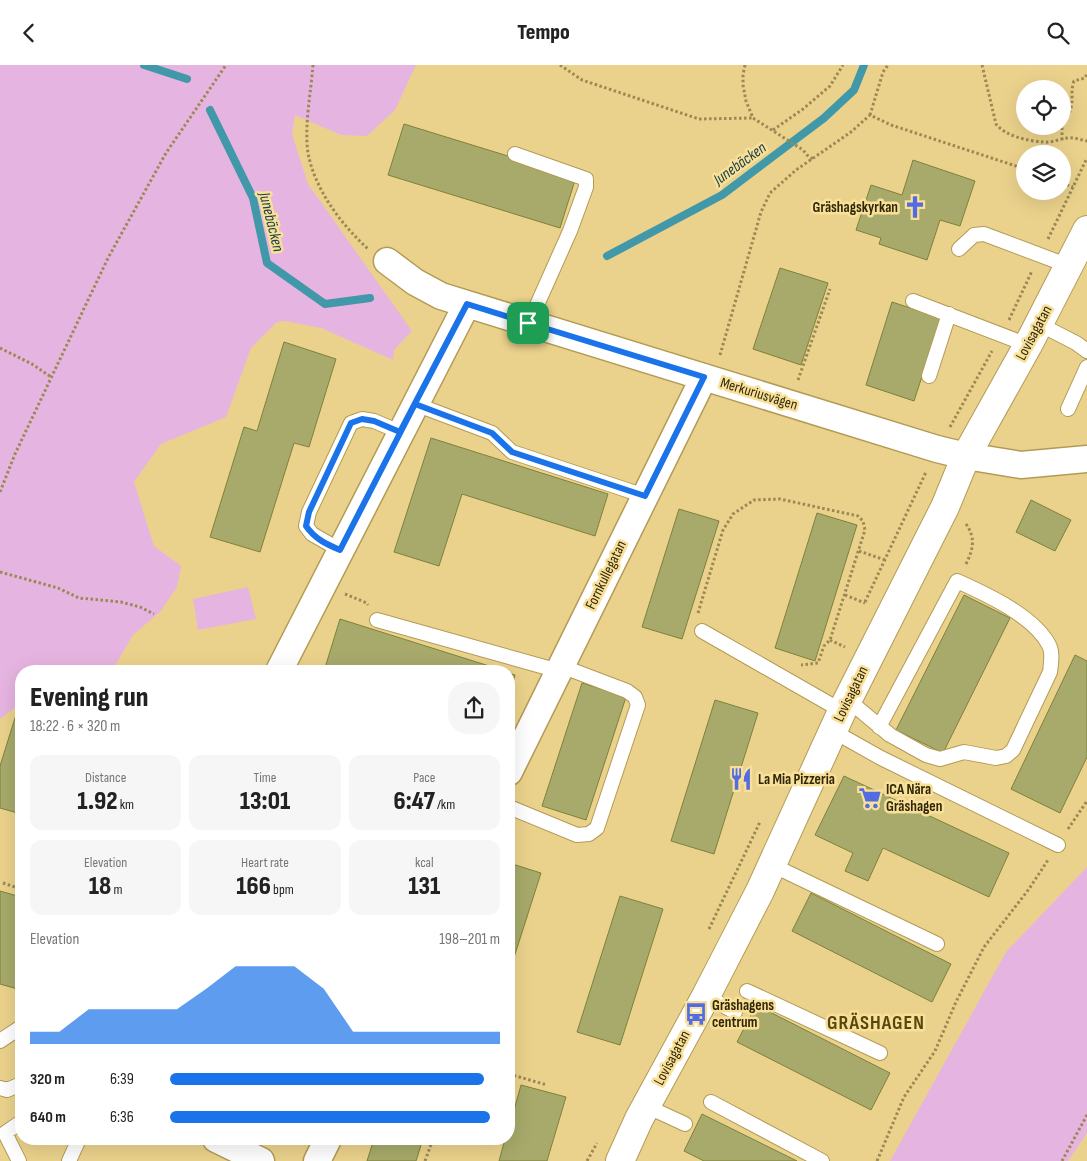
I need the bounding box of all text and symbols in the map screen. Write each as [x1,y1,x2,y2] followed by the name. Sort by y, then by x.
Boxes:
[15,19,43,47] icon: back
[517,19,570,46] text: Tempo
[1044,19,1072,47] icon: search
[1016,80,1071,200] map controls
[1016,80,1071,135] button: locate
[709,138,770,190] water label: Junebäcken
[1016,145,1071,200] button: layers
[254,189,288,254] water label: Junebäcken
[902,194,928,220] church icon: Gräshagskyrkan
[813,198,898,217] place label: Gräshagskyrkan
[507,302,549,344] pin
[1012,302,1056,364] street label: Lovisagatan
[514,309,542,337] icon: arrive
[718,373,800,415] street label: Merkuriusvägen
[581,537,631,613] street label: Fornkullegatan
[829,663,873,725] street label: Lovisagatan
[30,681,148,714] text: Evening run
[448,682,500,734] button: share
[30,717,120,736] text: 18:22 · 6 × 320 m
[728,766,754,792] restaurant icon: La Mia Pizzeria
[85,769,126,786] text: Distance
[254,769,276,786] text: Time
[413,769,435,786] text: Pace
[758,770,835,789] place label: La Mia Pizzeria
[886,780,942,816] place label: ICA Nära Gräshagen
[857,785,883,811] supermarket icon: ICA Nära Gräshagen
[77,786,117,817] text: 1.92
[240,786,290,817] text: 13:01
[393,786,435,817] text: 6:47
[117,796,134,813] text: km
[435,796,455,813] text: /km
[84,854,127,871] text: Elevation
[241,854,289,871] text: Heart rate
[415,854,434,871] text: kcal
[89,871,111,902] text: 18
[236,871,271,902] text: 166
[408,871,440,902] text: 131
[111,881,123,898] text: m
[271,881,294,898] text: bpm
[30,930,79,949] text: Elevation
[439,930,500,949] text: 198–201 m
[712,996,774,1032] place label: Gräshagens centrum
[683,1001,709,1027] bus stop icon: Gräshagens centrum
[827,1011,925,1035] district label: GRÄSHAGEN
[650,1027,694,1089] street label: Lovisagatan
[30,1070,65,1089] text: 320 m
[110,1070,134,1089] text: 6:39
[30,1108,66,1127] text: 640 m
[110,1108,134,1127] text: 6:36

